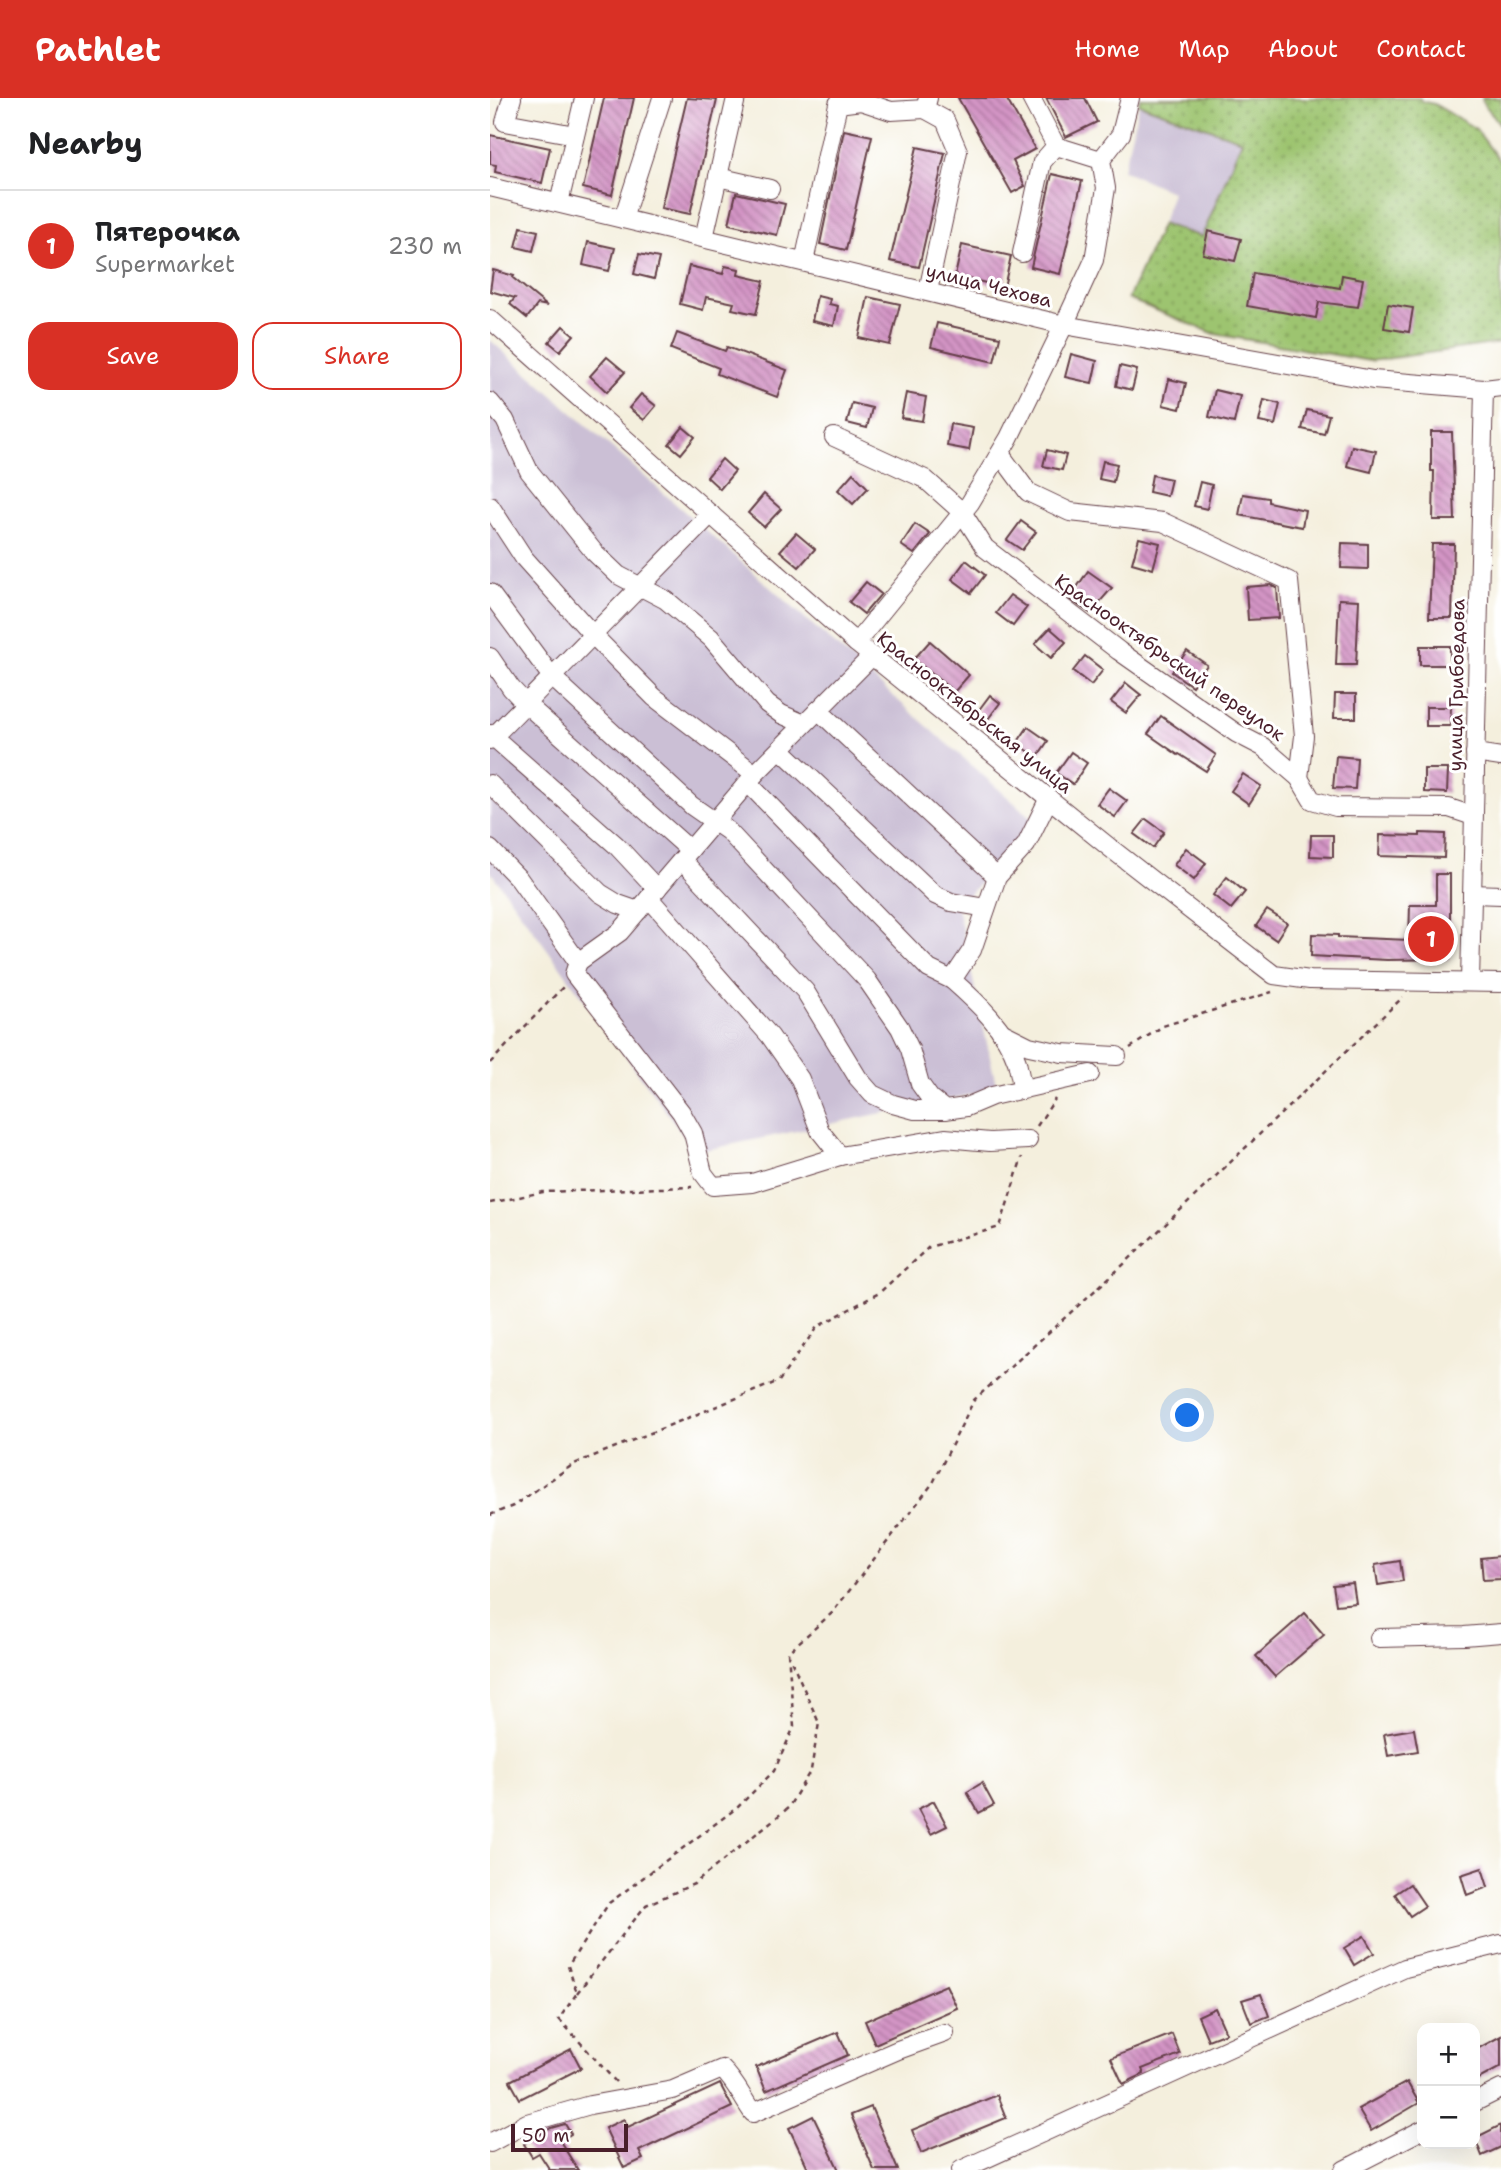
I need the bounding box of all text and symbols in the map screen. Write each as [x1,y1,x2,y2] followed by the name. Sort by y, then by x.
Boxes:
[35,27,161,72] text: Pathlet
[1074,33,1140,65] text: Home
[1178,33,1230,65] text: Map
[1268,33,1338,65] text: About
[1376,33,1466,65] text: Contact
[28,123,143,164] text: Nearby
[95,214,240,249] text: Пятерочка
[46,231,56,261] text: 1
[388,231,462,261] text: 230 m
[95,249,235,279] text: Supermarket
[923,258,1055,313] street label: улица Чехова
[28,322,238,390] button: Save
[252,322,462,390] button: Share
[1050,568,1290,747] street label: Краснооктябрьский переулок
[1442,598,1471,772] street label: улица Грибоедова
[872,626,1078,799] street label: Краснооктябрьская улица
[1408,913,1454,965] pin: 1
[1170,1398,1204,1432] your location
[1417,2023,1480,2149] map controls
[1417,2023,1480,2086] button: +
[1417,2086,1480,2149] button: −
[511,2121,628,2153] scale bar
[522,2123,570,2148] text: 50 m

